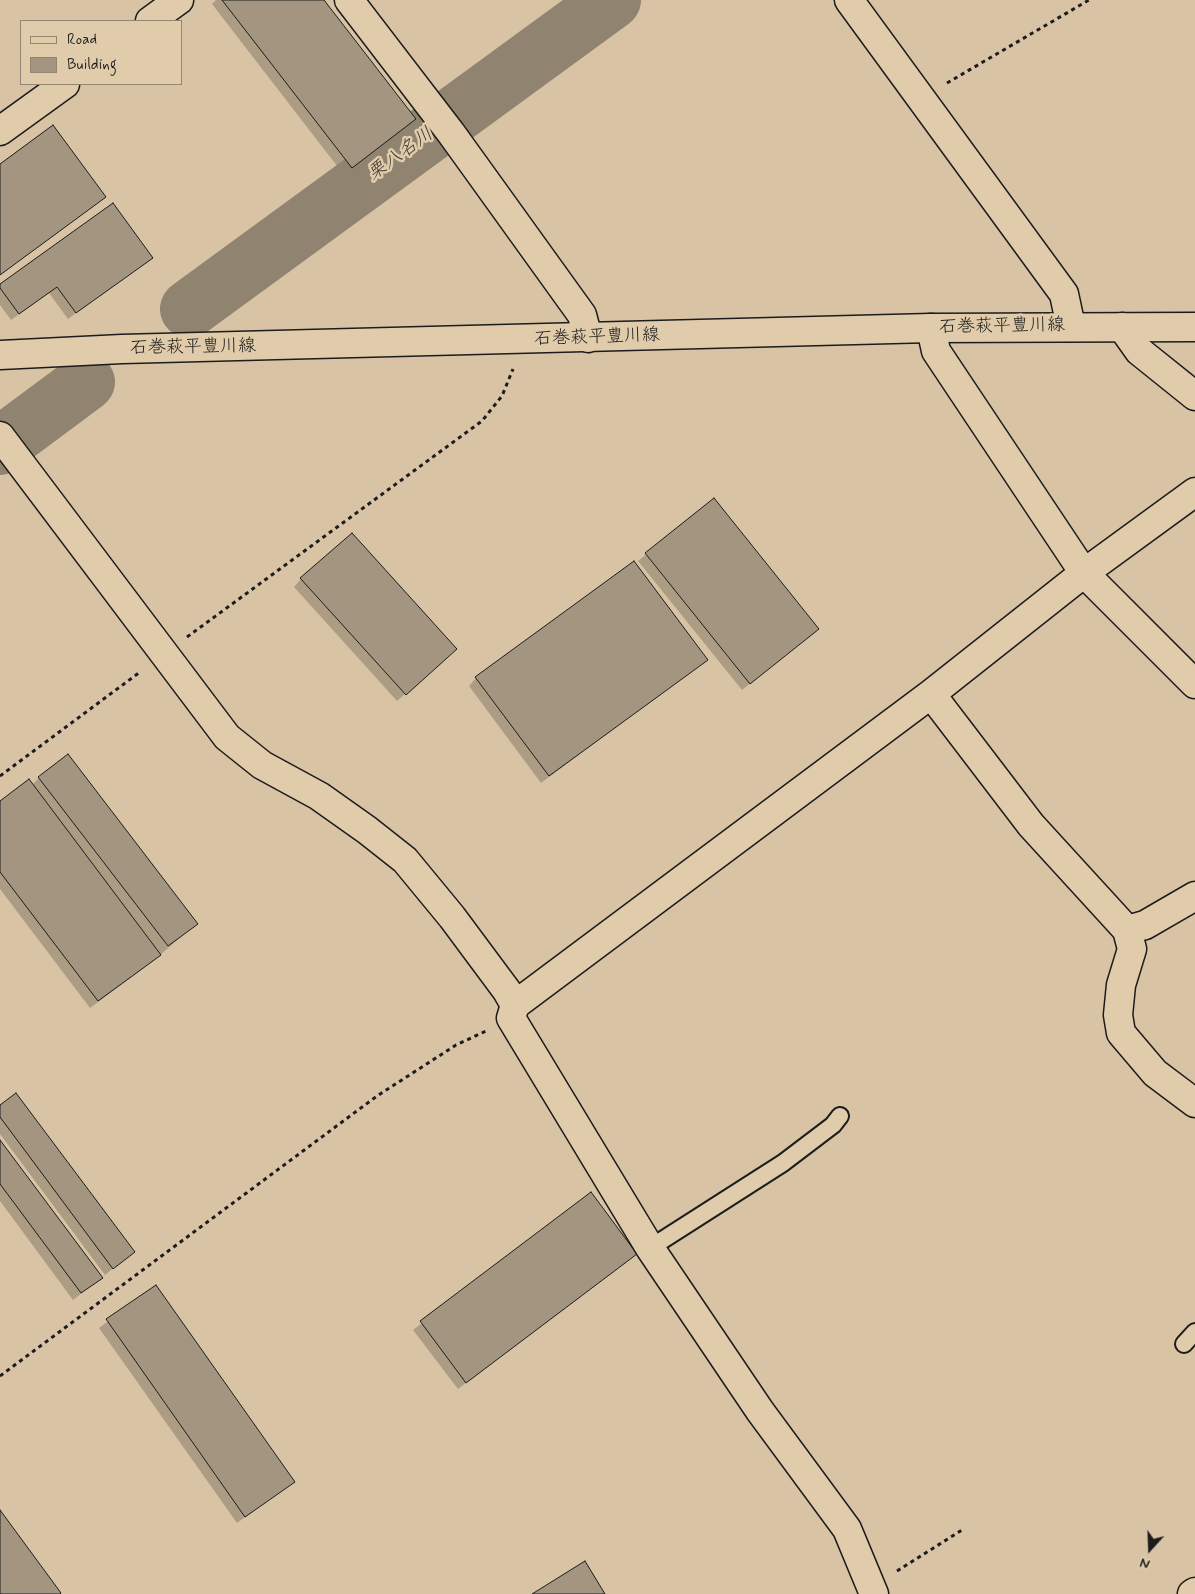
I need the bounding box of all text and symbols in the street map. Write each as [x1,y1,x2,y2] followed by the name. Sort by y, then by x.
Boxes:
[20,20,182,85] legend
[67,30,97,50] text: Road
[67,55,117,75] text: Building
[364,123,438,187] water label: 栗八名川
[939,315,1065,339] street label: 石巻萩平豊川線
[534,325,660,351] street label: 石巻萩平豊川線
[130,336,256,360] street label: 石巻萩平豊川線
[1125,1524,1175,1574] north arrow
[1137,1553,1152,1573] text: N

